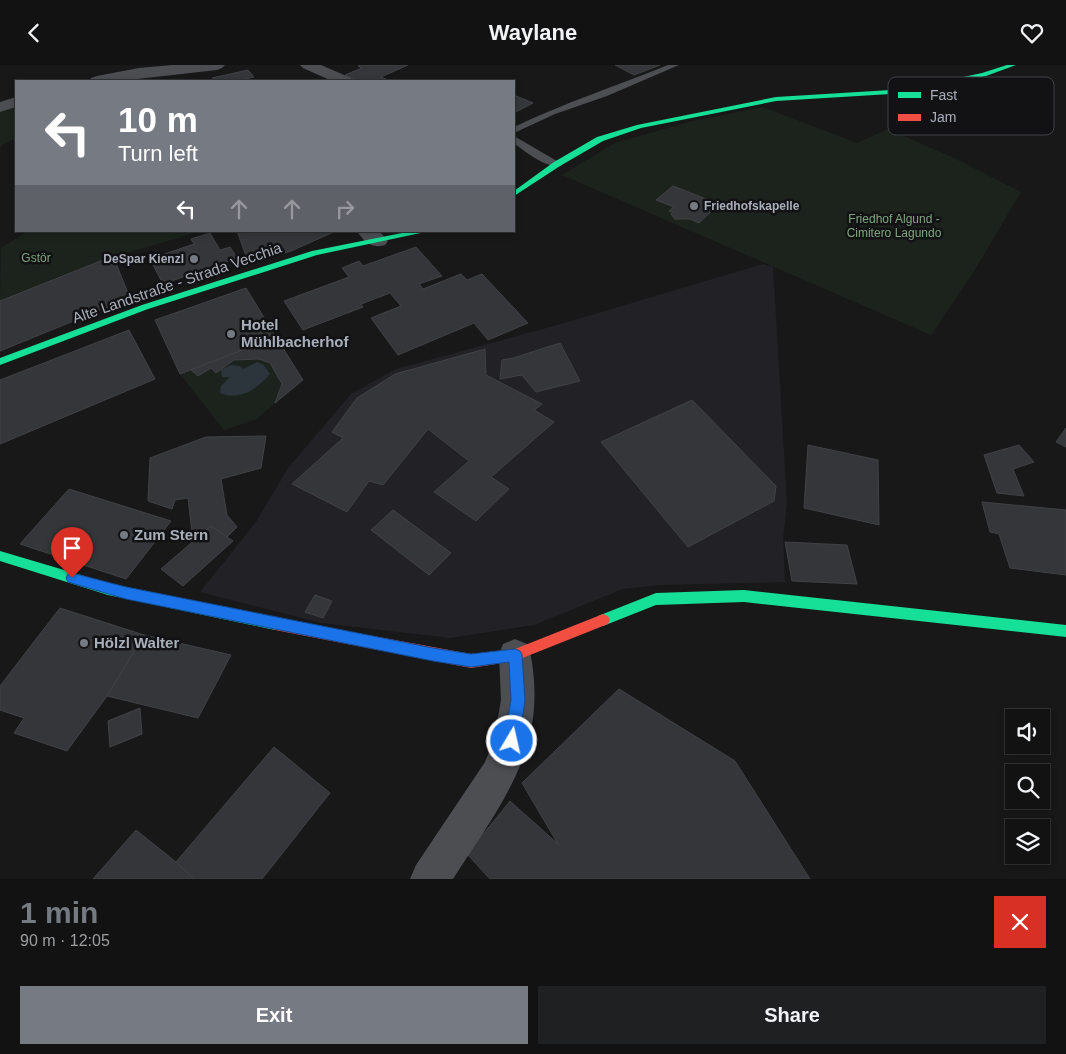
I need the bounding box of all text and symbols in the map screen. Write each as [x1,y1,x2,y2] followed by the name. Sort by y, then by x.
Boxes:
[20,19,48,47] icon: back
[1018,19,1046,47] icon: heart
[489,20,577,45] text: Waylane
[888,77,1054,135] legend
[930,87,957,103] text: Fast
[35,100,100,165] icon: left
[118,100,198,139] text: 10 m
[930,109,956,125] text: Jam
[118,141,198,166] text: Turn left
[172,195,200,223] icon: left
[225,195,253,223] icon: ahead
[278,195,306,223] icon: ahead
[331,195,359,223] icon: right
[704,199,800,213] place label: Friedhofskapelle
[688,200,700,212] marker: Friedhofskapelle
[847,212,942,240] park label: Friedhof Algund - Cimitero Lagundo
[70,238,284,326] street label: Alte Landstraße - Strada Vecchia
[21,251,51,265] park label: Gstör
[103,252,184,266] place label: DeSpar Kienzl
[188,253,200,265] marker: DeSpar Kienzl
[241,316,350,350] place label: Hotel Mühlbacherhof
[225,328,237,340] marker: Hotel Mühlbacherhof
[134,526,208,543] place label: Zum Stern
[51,527,93,578] pin
[118,529,130,541] marker: Zum Stern
[58,534,86,562] icon: arrive
[94,634,179,651] place label: Hölzl Walter
[78,637,90,649] marker: Hölzl Walter
[1005,709,1050,864] map controls
[1005,709,1050,754] button: sound
[485,714,537,766] position arrow
[1005,764,1050,809] button: search
[1005,819,1050,864] button: layers
[20,896,98,929] text: 1 min
[994,896,1046,948] button: close
[20,932,110,949] text: 90 m · 12:05
[20,986,528,1044] button: Exit
[538,986,1046,1044] button: Share

